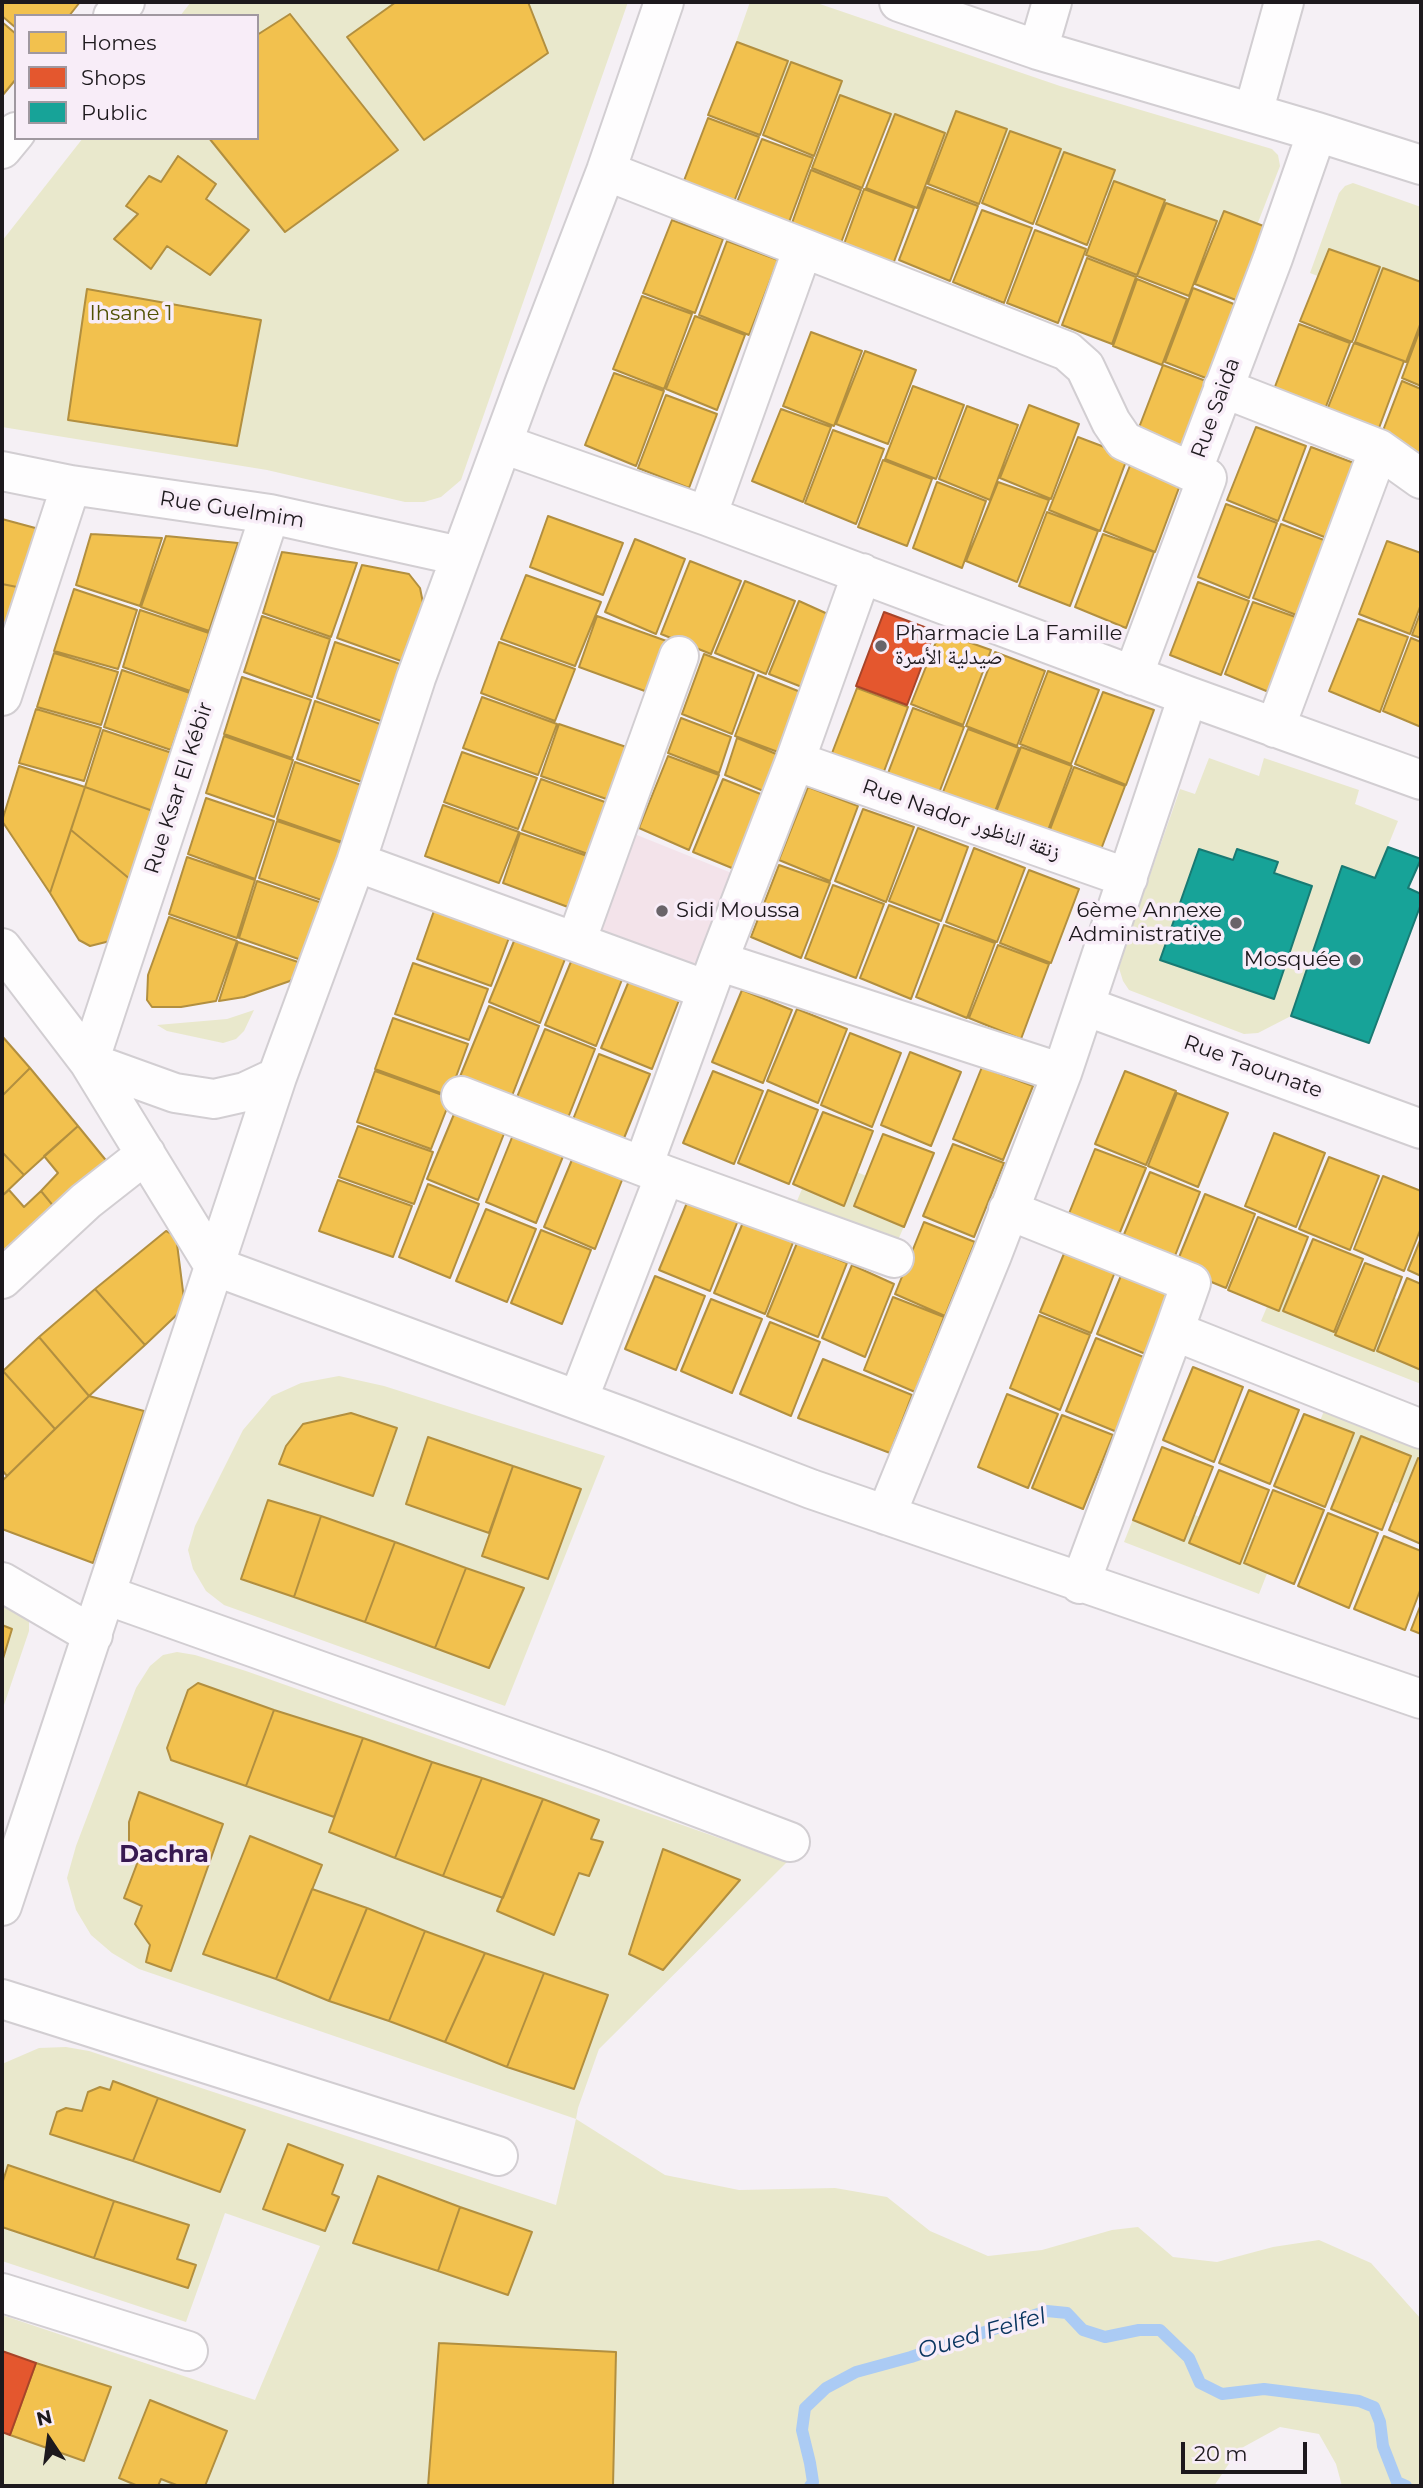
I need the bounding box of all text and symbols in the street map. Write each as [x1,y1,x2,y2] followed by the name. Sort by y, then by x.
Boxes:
[14,14,259,140] legend
[81,30,156,55] text: Homes
[81,65,146,90] text: Shops
[81,100,148,125] text: Public
[89,301,173,327] park label: Ihsane 1
[1186,354,1246,462] street label: Rue Saida
[158,486,306,534] street label: Rue Guelmim
[895,621,1123,671] place label: Pharmacie La Famille صيدلية الأسرة
[873,638,889,654] marker: Pharmacie La Famille صيدلية الأسرة
[139,699,219,877] street label: Rue Ksar El Kébir
[859,774,1063,866] street label: Rue Nador زنقة الناظور
[676,898,800,924] place label: Sidi Moussa
[1068,898,1222,948] place label: 6ème Annexe Administrative
[654,903,670,919] marker: Sidi Moussa
[1228,915,1244,931] marker: 6ème Annexe Administrative
[1244,947,1341,973] place label: Mosquée
[1347,952,1363,968] marker: Mosquée
[1180,1030,1326,1104] street label: Rue Taounate
[119,1841,209,1869] district label: Dachra
[915,2303,1049,2365] water label: Oued Felfel
[14,2404,84,2474] north arrow
[34,2405,54,2431] text: N
[1185,2428,1311,2472] scale bar
[1194,2441,1248,2466] text: 20 m

